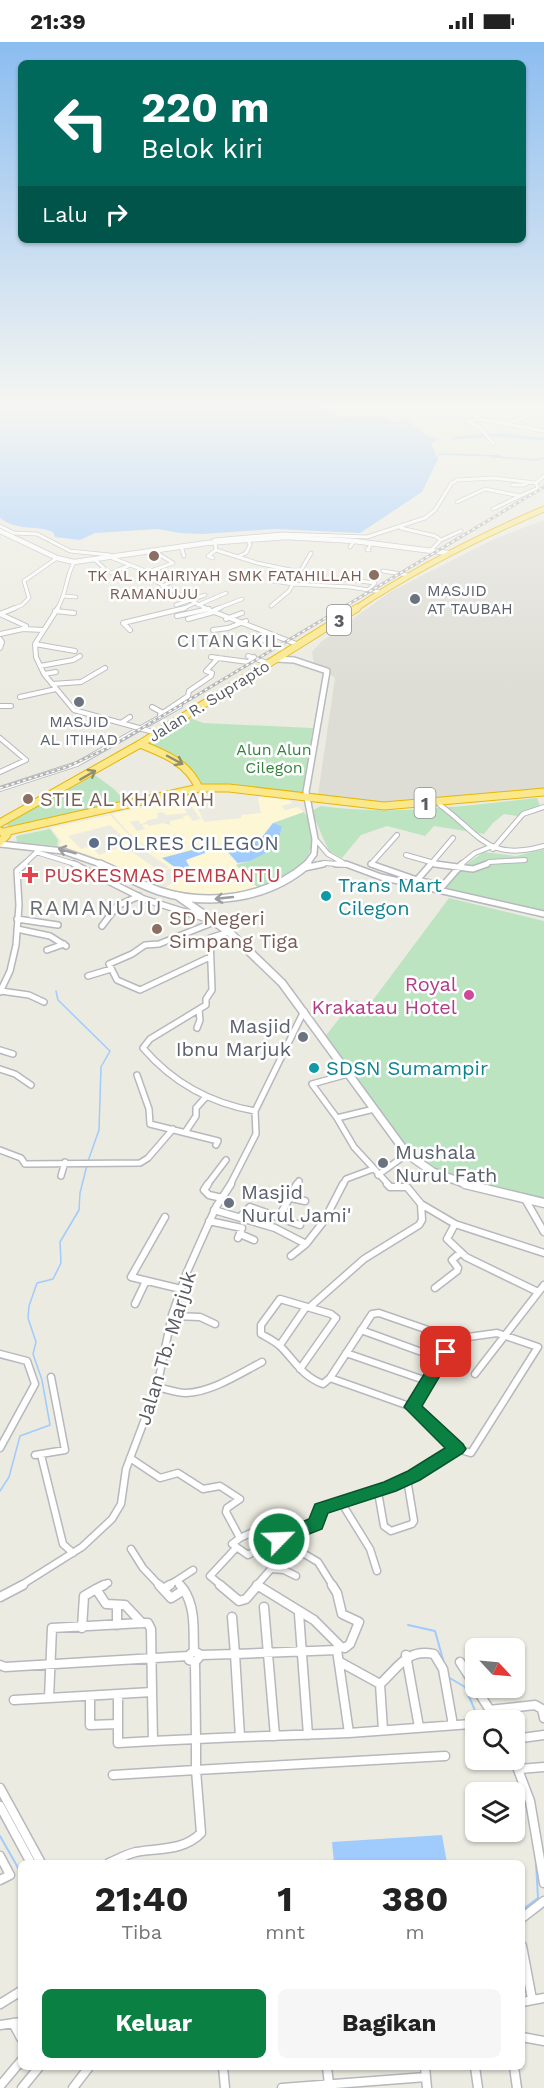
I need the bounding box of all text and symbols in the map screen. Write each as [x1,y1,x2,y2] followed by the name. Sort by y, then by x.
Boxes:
[30,9,86,34] text: 21:39
[141,83,270,132] text: 220 m
[42,84,120,162] icon: left
[141,133,263,165] text: Belok kiri
[100,198,133,231] icon: right
[42,202,88,227] text: Lalu
[147,549,161,563] marker: TK AL KHAIRIYAH RAMANUJU
[87,566,221,603] place label: TK AL KHAIRIYAH RAMANUJU
[228,566,362,585] place label: SMK FATAHILLAH
[367,568,381,582] marker: SMK FATAHILLAH
[427,581,513,618] place label: MASJID AT TAUBAH
[408,592,422,606] marker: MASJID AT TAUBAH
[327,605,351,635] road number: 3
[177,630,283,651] district label: CITANGKIL
[145,656,273,746] street label: Jalan R. Suprapto
[72,695,86,709] marker: MASJID AL ITIHAD
[40,712,118,749] place label: MASJID AL ITIHAD
[236,740,312,777] park label: Alun Alun Cilegon
[166,754,183,766] one-way arrow
[79,768,96,780] one-way arrow
[40,787,214,811] place label: STIE AL KHAIRIAH
[414,788,436,818] road number: 1
[21,792,35,806] marker: STIE AL KHAIRIAH
[106,831,279,855] place label: POLRES CILEGON
[87,836,101,850] marker: POLRES CILEGON
[58,845,77,857] one-way arrow
[44,863,281,887] place label: PUSKESMAS PEMBANTU
[21,866,39,884] marker: PUSKESMAS PEMBANTU
[338,873,442,920] place label: Trans Mart Cilegon
[319,889,333,903] marker: Trans Mart Cilegon
[215,892,235,903] one-way arrow
[29,895,163,920] district label: RAMANUJU
[169,906,298,953] place label: SD Negeri Simpang Tiga
[150,922,164,936] marker: SD Negeri Simpang Tiga
[311,972,457,1019] place label: Royal Krakatau Hotel
[462,988,476,1002] marker: Royal Krakatau Hotel
[176,1014,291,1061] place label: Masjid Ibnu Marjuk
[296,1030,310,1044] marker: Masjid Ibnu Marjuk
[326,1056,488,1080] place label: SDSN Sumampir
[307,1061,321,1075] marker: SDSN Sumampir
[395,1140,497,1187] place label: Mushala Nurul Fath
[376,1156,390,1170] marker: Mushala Nurul Fath
[241,1180,351,1227] place label: Masjid Nurul Jami'
[222,1196,236,1210] marker: Masjid Nurul Jami'
[131,1268,201,1428] street label: Jalan Tb. Marjuk
[420,1326,471,1377] pin
[429,1335,462,1368] icon: arrive
[247,1507,311,1571] position arrow
[465,1638,525,1698] north arrow
[465,1638,525,1842] map controls
[465,1710,525,1770] button: search
[465,1782,525,1842] button: layers
[94,1878,189,1920] text: 21:40
[277,1878,293,1920] text: 1
[381,1878,449,1920] text: 380
[121,1920,162,1944] text: Tiba
[265,1920,305,1944] text: mnt
[405,1920,424,1944] text: m
[42,1989,266,2058] button: Keluar
[278,1989,501,2058] button: Bagikan

